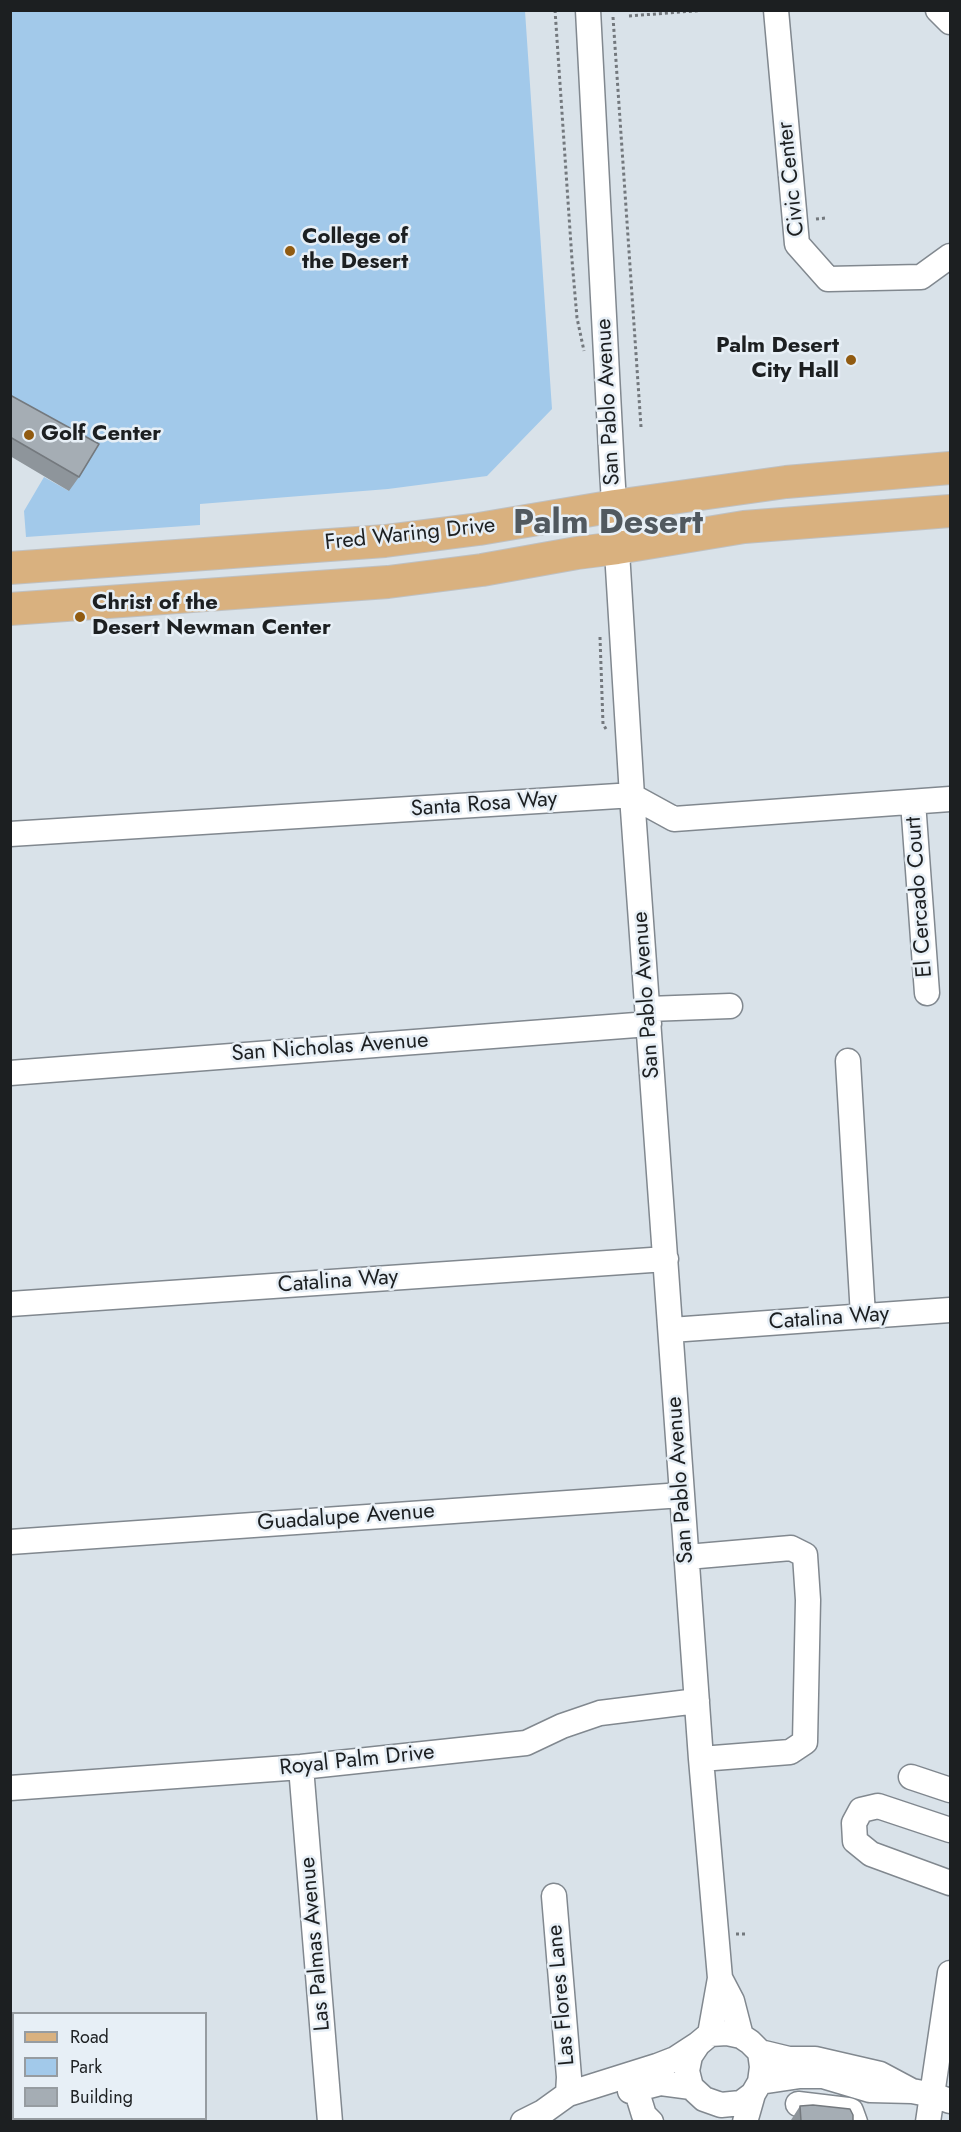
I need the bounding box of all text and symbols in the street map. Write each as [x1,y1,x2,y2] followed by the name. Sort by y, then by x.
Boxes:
[773,120,811,238] street label: Civic Center
[302,225,408,276] place label: College of the Desert
[283,244,297,258] marker: College of the Desert
[591,318,627,486] street label: San Pablo Avenue
[716,334,839,386] place label: Palm Desert City Hall
[844,353,858,367] marker: Palm Desert City Hall
[41,422,161,448] place label: Golf Center
[22,428,36,442] marker: Golf Center
[513,505,703,545] district label: Palm Desert
[323,513,497,557] street label: Fred Waring Drive
[92,591,331,642] place label: Christ of the Desert Newman Center
[73,610,87,624] marker: Christ of the Desert Newman Center
[410,787,558,823] street label: Santa Rosa Way
[901,816,939,978] street label: El Cercado Court
[628,911,666,1079] street label: San Pablo Avenue
[231,1028,429,1068] street label: San Nicholas Avenue
[277,1265,399,1299] street label: Catalina Way
[768,1302,890,1336] street label: Catalina Way
[662,1396,700,1564] street label: San Pablo Avenue
[256,1499,436,1537] street label: Guadalupe Avenue
[278,1740,436,1782] street label: Royal Palm Drive
[295,1856,337,2032] street label: Las Palmas Avenue
[543,1923,581,2067] street label: Las Flores Lane
[12,2012,207,2120] legend
[70,2024,109,2050] text: Road
[70,2054,102,2080] text: Park
[70,2084,133,2110] text: Building

